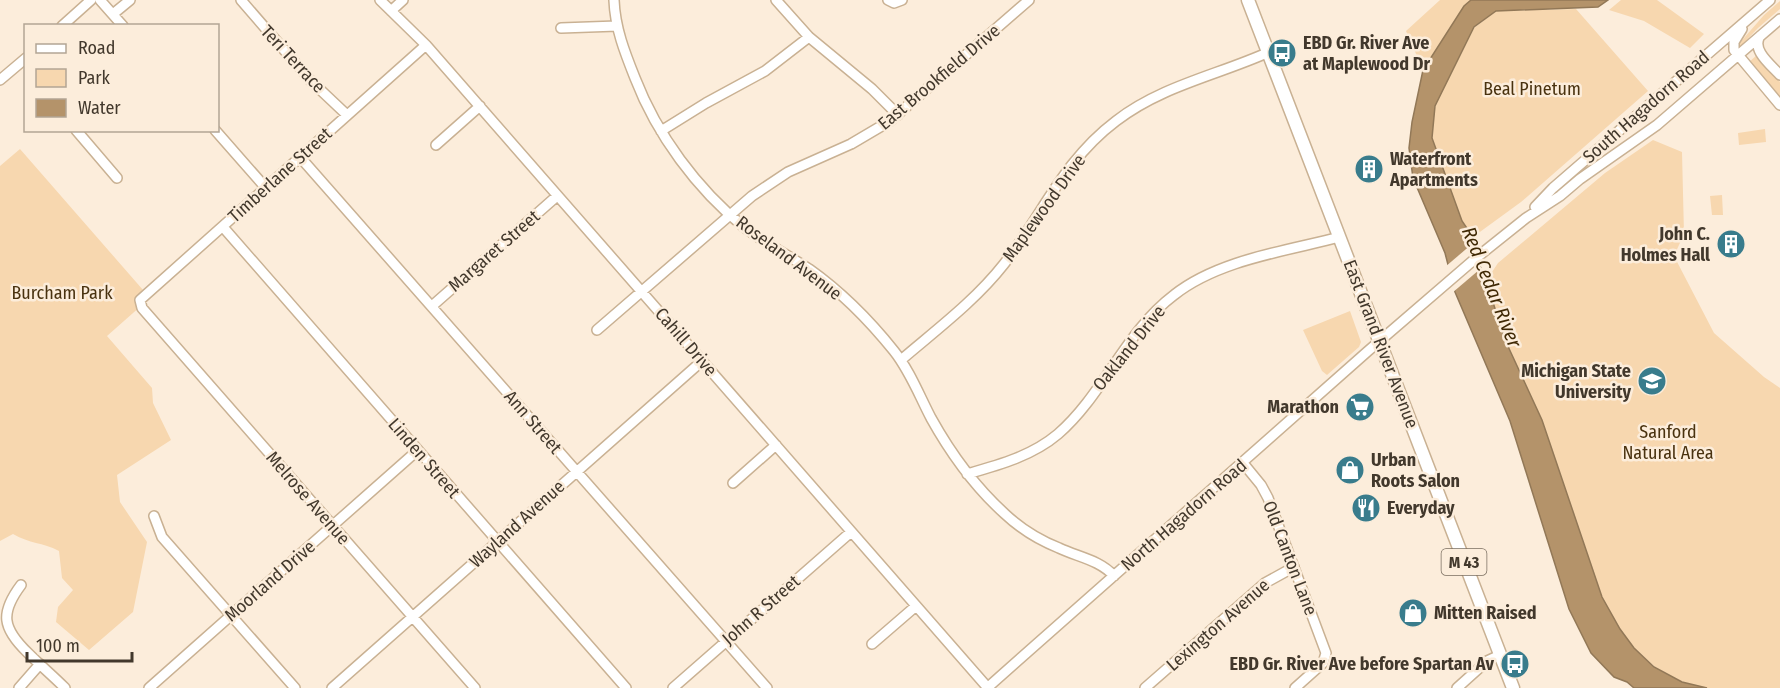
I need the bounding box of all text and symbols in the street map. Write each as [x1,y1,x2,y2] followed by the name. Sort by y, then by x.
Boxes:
[873,19,1005,134] street label: East Brookfield Drive
[256,21,330,98] street label: Teri Terrace
[24,24,219,132] legend
[1303,32,1431,75] place label: EBD Gr. River Ave at Maplewood Dr
[78,37,115,59] text: Road
[1266,37,1298,69] bus stop icon: EBD Gr. River Ave at Maplewood Dr
[1578,46,1714,168] street label: South Hagadorn Road
[78,67,111,89] text: Park
[1483,78,1581,100] park label: Beal Pinetum
[78,97,121,119] text: Water
[224,123,336,227] street label: Timberlane Street
[1389,148,1478,191] place label: Waterfront Apartments
[998,150,1090,266] street label: Maplewood Drive
[1353,153,1385,185] building icon: Waterfront Apartments
[444,205,544,297] street label: Margaret Street
[732,211,846,305] street label: Roseland Avenue
[1457,223,1527,352] water label: Red Cedar River
[1621,223,1710,266] place label: John C. Holmes Hall
[1715,228,1747,260] building icon: John C. Holmes Hall
[1339,257,1423,431] street label: East Grand River Avenue
[11,282,113,304] park label: Burcham Park
[1088,301,1170,395] street label: Oakland Drive
[650,303,722,381] street label: Cahill Drive
[1521,360,1631,403] place label: Michigan State University
[1636,365,1668,397] school or university icon: Michigan State University
[499,386,567,458] street label: Ann Street
[1344,391,1376,423] supermarket icon: Marathon
[1267,396,1339,418] place label: Marathon
[383,414,465,502] street label: Linden Street
[1622,421,1714,464] park label: Sanford Natural Area
[261,447,355,549] street label: Melrose Avenue
[1371,449,1460,492] place label: Urban Roots Salon
[1117,454,1251,576] street label: North Hagadorn Road
[1334,454,1366,486] shop icon: Urban Roots Salon
[465,475,569,572] street label: Wayland Avenue
[1350,492,1382,524] restaurant icon: Everyday
[1387,497,1455,519] place label: Everyday
[1258,498,1322,619] street label: Old Canton Lane
[220,536,320,626] street label: Moorland Drive
[1442,549,1486,575] road number: M 43
[718,570,804,650] street label: John R Street
[1162,574,1274,676] street label: Lexington Avenue
[1397,597,1429,629] shop icon: Mitten Raised
[1434,602,1537,624] place label: Mitten Raised
[27,625,132,663] scale bar
[36,635,80,657] text: 100 m
[1499,648,1531,680] bus stop icon: EBD Gr. River Ave before Spartan Av
[1230,653,1495,675] place label: EBD Gr. River Ave before Spartan Av

